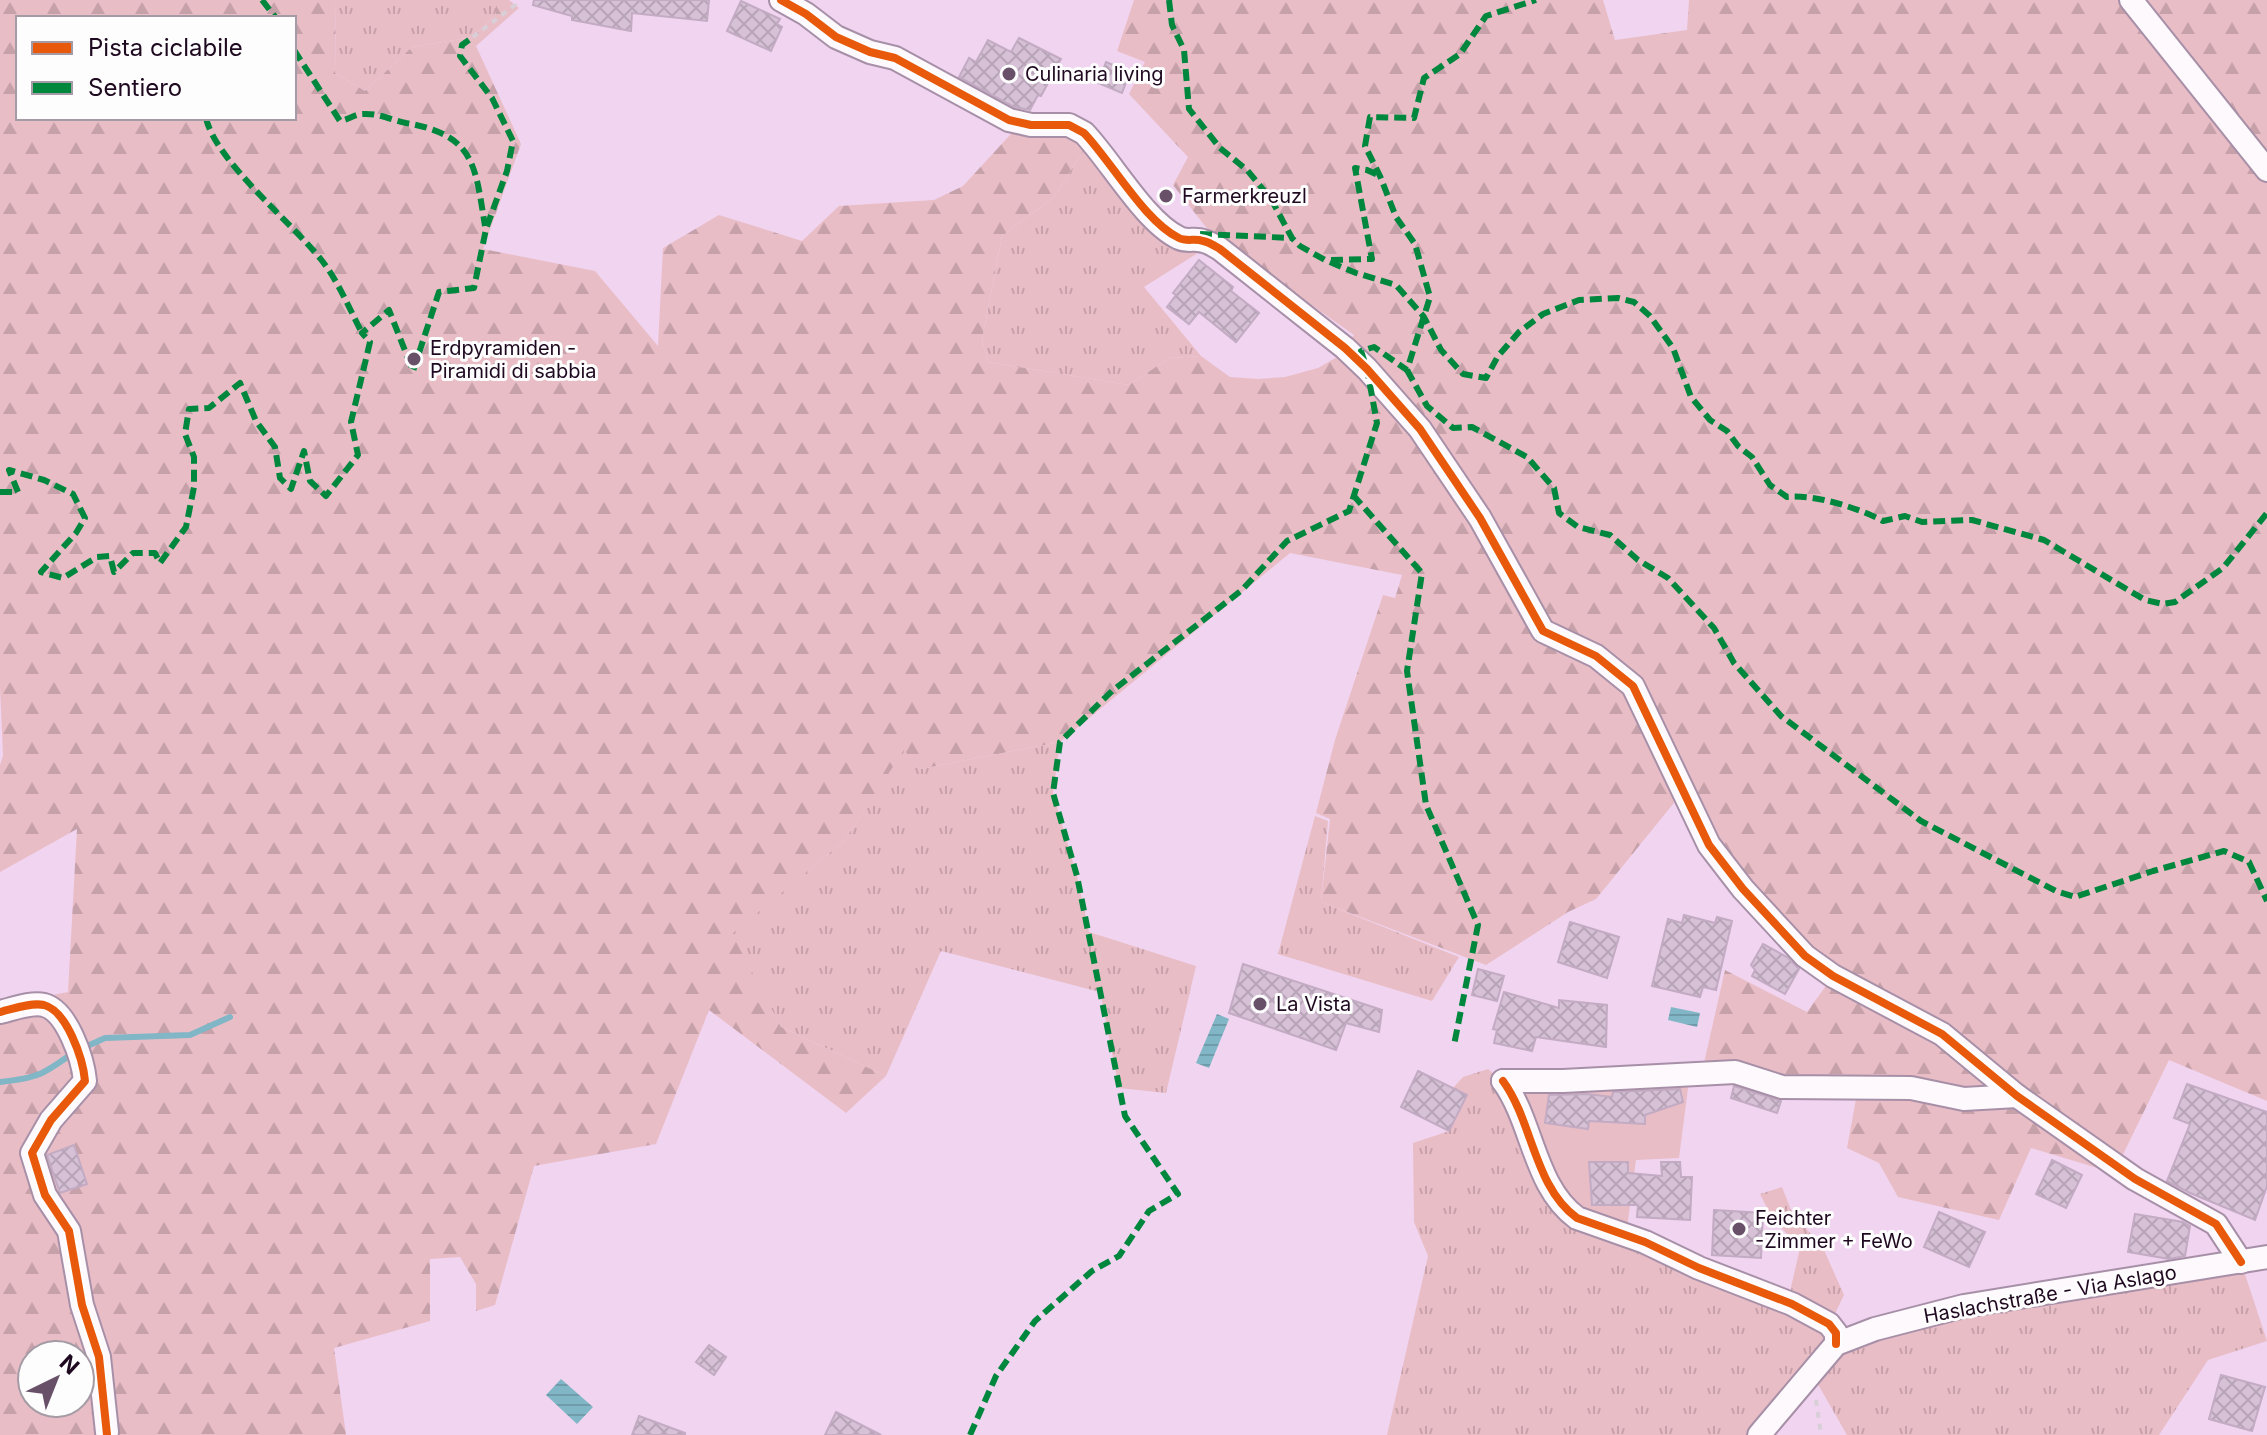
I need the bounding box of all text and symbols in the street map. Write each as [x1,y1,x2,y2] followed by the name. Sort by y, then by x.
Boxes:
[16,16,296,120] legend
[88,33,243,62] text: Pista ciclabile
[1025,62,1164,86] place label: Culinaria living
[1000,65,1018,83] marker: Culinaria living
[88,73,182,102] text: Sentiero
[1182,184,1307,208] place label: Farmerkreuzl
[1157,187,1175,205] marker: Farmerkreuzl
[430,336,597,383] place label: Erdpyramiden - Piramidi di sabbia
[405,350,423,368] marker: Erdpyramiden - Piramidi di sabbia
[1276,992,1351,1016] place label: La Vista
[1251,995,1269,1013] marker: La Vista
[1755,1206,1913,1253] place label: Feichter -Zimmer + FeWo
[1730,1220,1748,1238] marker: Feichter -Zimmer + FeWo
[1922,1260,2178,1328] street label: Haslachstraße - Via Aslago
[16,1339,96,1419] north arrow
[55,1349,85,1380] text: N

